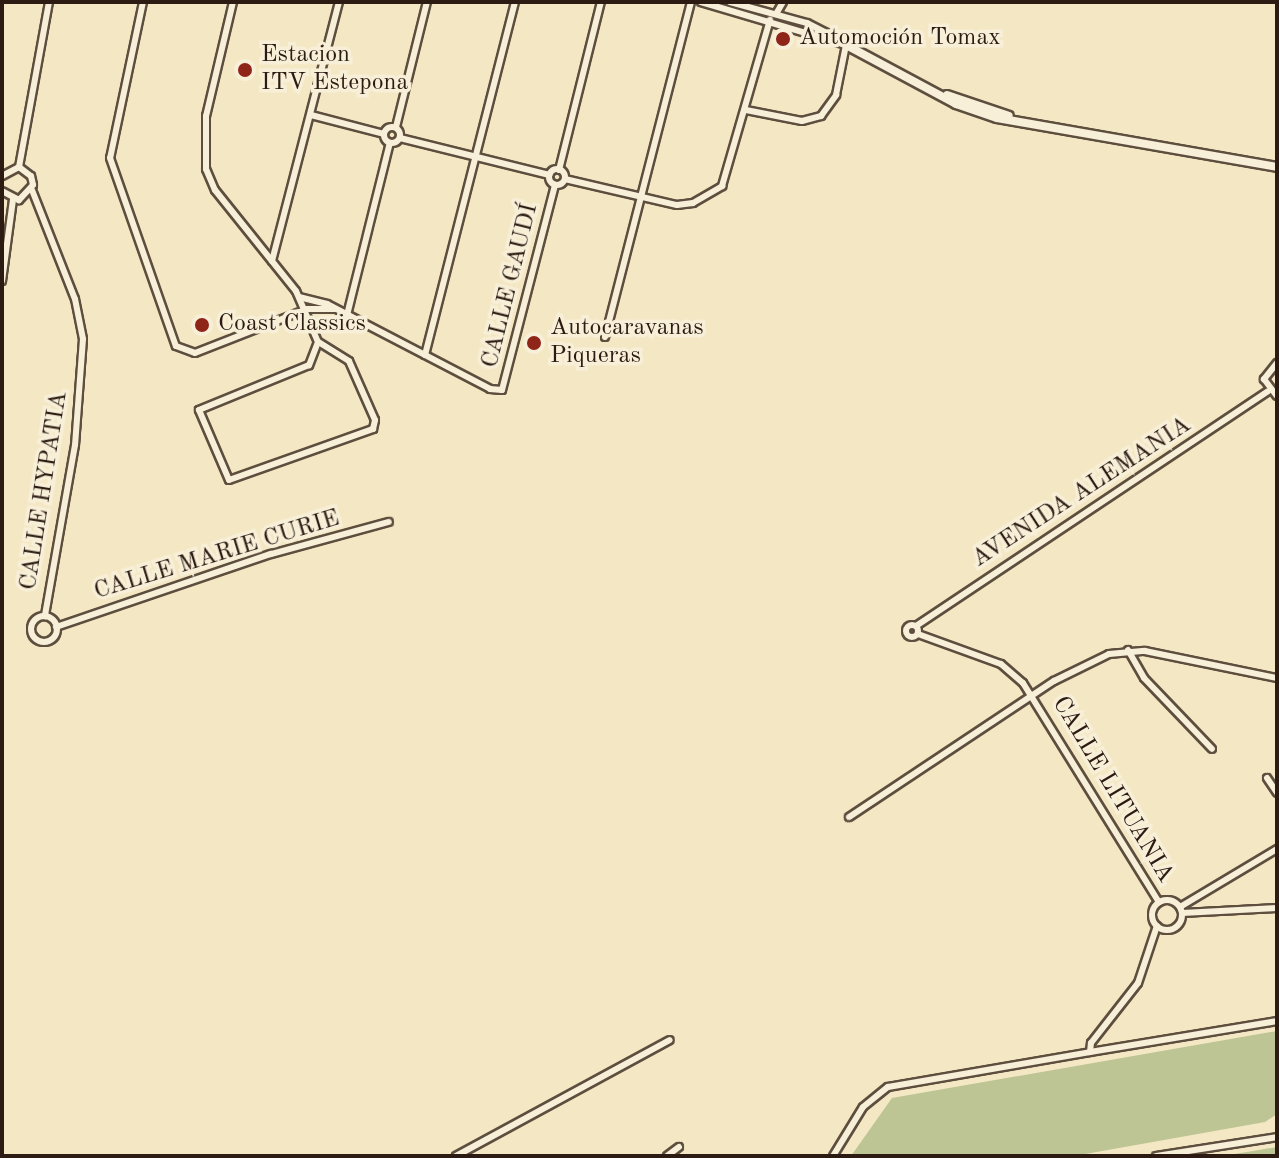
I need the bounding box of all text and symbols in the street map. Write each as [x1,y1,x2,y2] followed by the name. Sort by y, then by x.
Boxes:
[799,25,1001,53] place label: Automoción Tomax
[774,30,792,48] marker: Automoción Tomax
[261,42,408,98] place label: Estacion ITV Estepona
[236,61,254,79] marker: Estacion ITV Estepona
[477,201,545,371] street label: CALLE GAUDÍ
[218,311,366,339] place label: Coast Classics
[550,315,704,371] place label: Autocaravanas Piqueras
[193,316,211,334] marker: Coast Classics
[525,334,543,352] marker: Autocaravanas Piqueras
[15,390,75,592] street label: CALLE HYPATIA
[967,411,1197,575] street label: AVENIDA ALEMANIA
[91,505,343,607] street label: CALLE MARIE CURIE
[1045,692,1179,888] street label: CALLE LITUANIA

